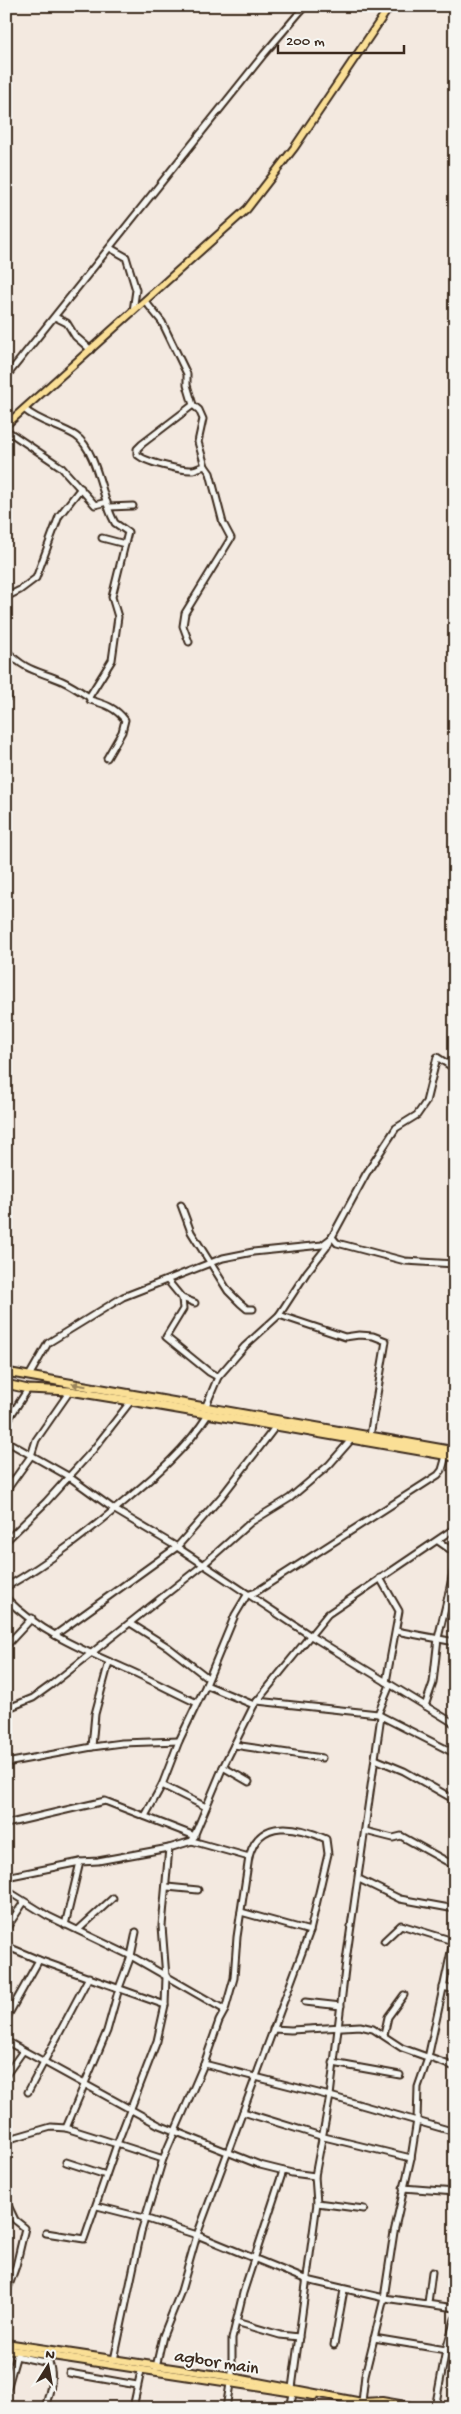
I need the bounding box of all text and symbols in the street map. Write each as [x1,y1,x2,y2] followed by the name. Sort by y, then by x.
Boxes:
[278,22,405,54] scale bar
[286,33,325,51] text: 200 m
[71,1381,87,1389] one-way arrow
[22,2342,72,2392] north arrow
[44,2346,56,2365] text: N
[173,2346,261,2381] street label: agbor main

